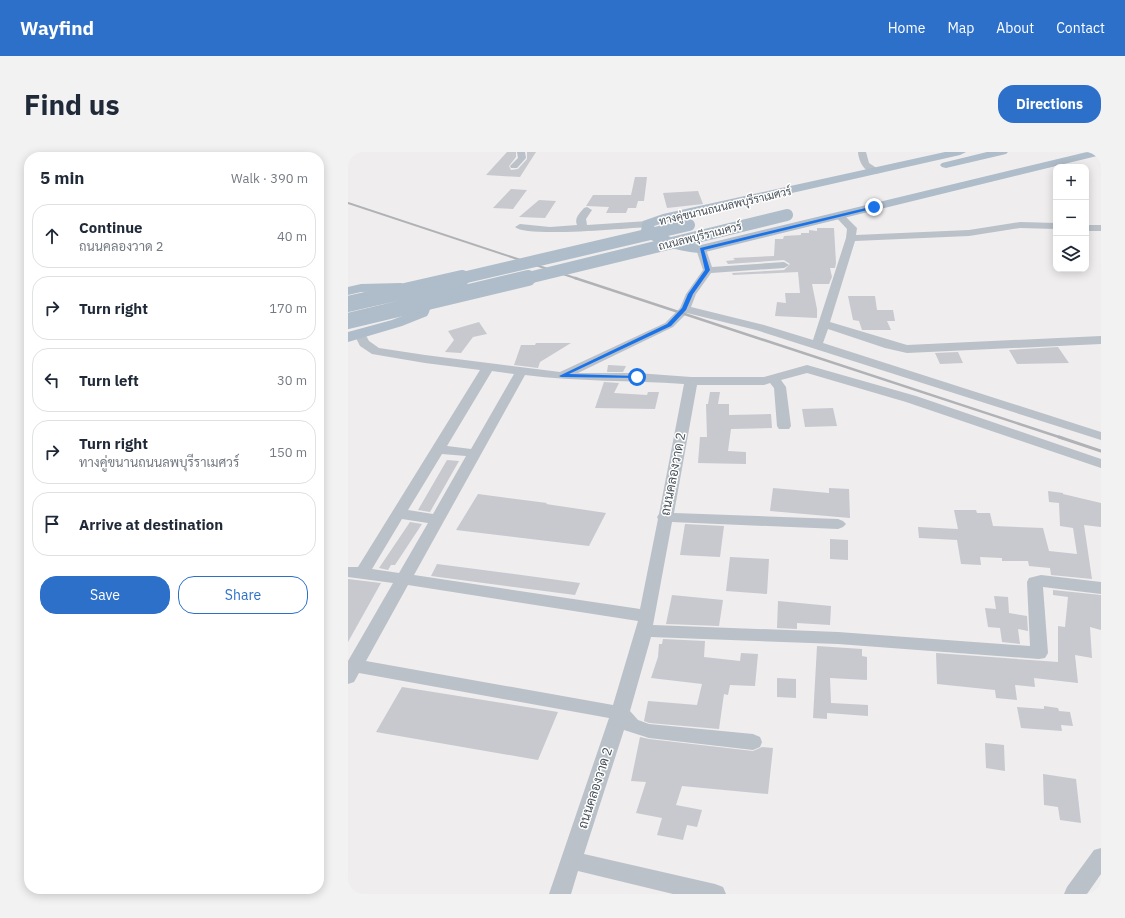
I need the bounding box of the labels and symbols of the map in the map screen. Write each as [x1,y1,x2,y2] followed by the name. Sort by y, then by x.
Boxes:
[657,183,793,230] street label: ทางคู่ขนานถนนลพบุรีราเมศวร์
[865,198,883,216] route end
[657,218,744,255] street label: ถนนลพบุรีราเมศวร์
[628,368,646,386] route start
[657,431,689,517] street label: ถนนคลองวาด 2
[574,745,616,831] street label: ถนนคลองวาด 2

